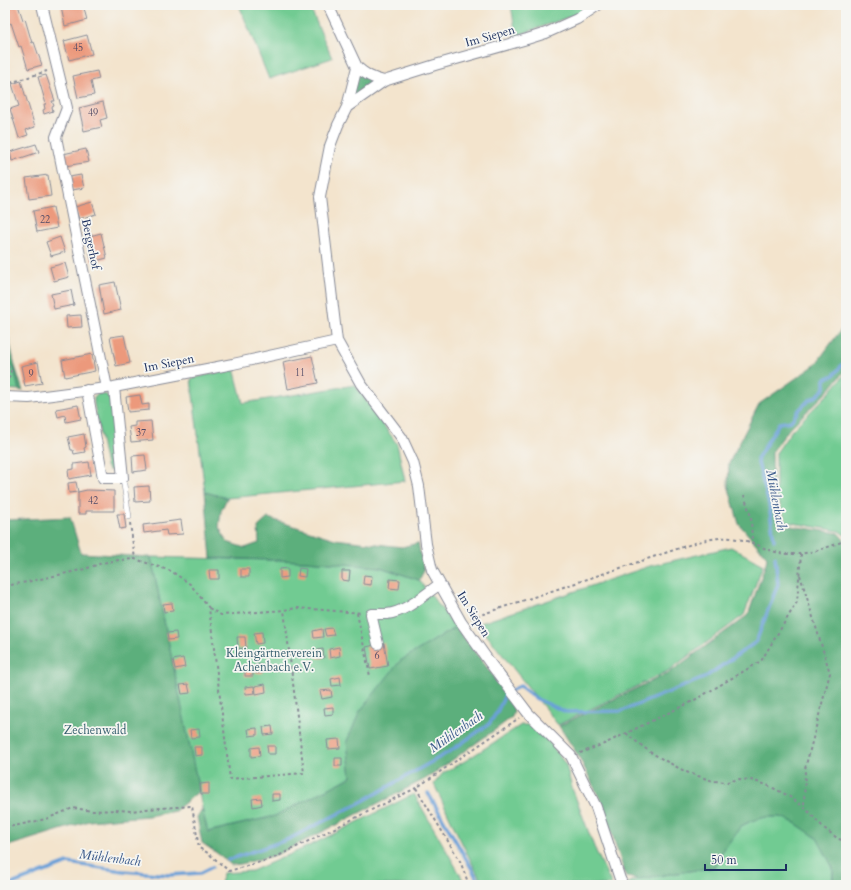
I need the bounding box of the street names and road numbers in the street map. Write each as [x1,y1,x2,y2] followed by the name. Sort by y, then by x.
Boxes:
[463,21,517,51] street label: Im Siepen
[78,217,105,273] street label: Bergerhof
[142,350,196,376] street label: Im Siepen
[454,588,494,640] street label: Im Siepen

